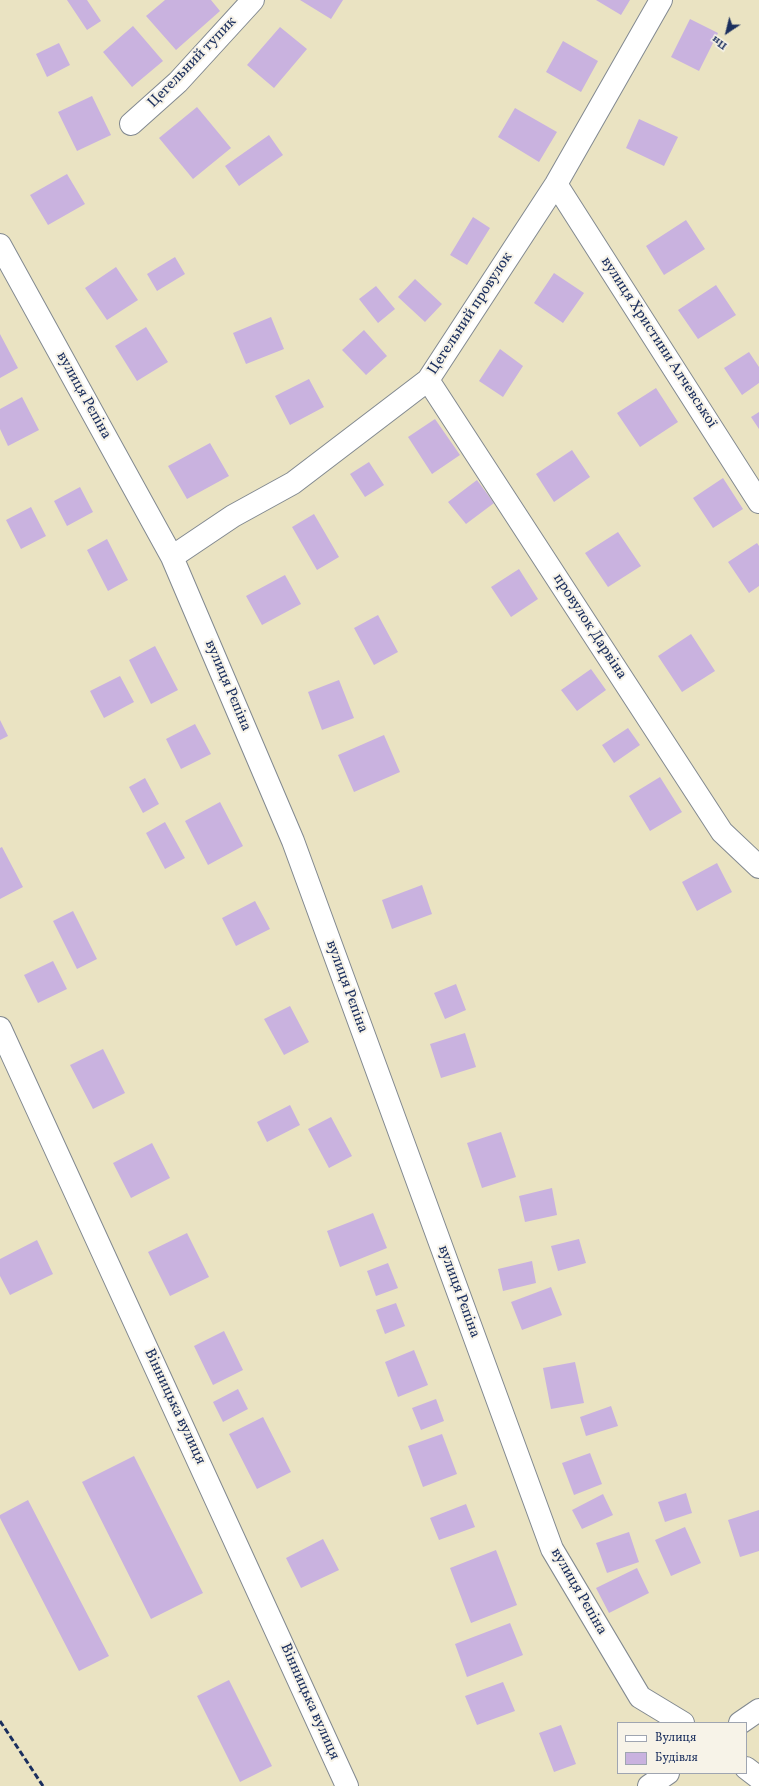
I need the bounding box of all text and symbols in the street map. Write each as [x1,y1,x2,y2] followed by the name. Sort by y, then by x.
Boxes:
[707,12,747,52] north arrow
[145,14,241,112] street label: Цегельний тупик
[709,32,731,53] text: Пн
[425,249,517,379] street label: Цегельний провулок
[596,254,720,432] street label: вулиця Христини Алчевської
[52,349,114,443] street label: вулиця Рєпіна
[548,571,630,683] street label: провулок Дарвіна
[200,638,254,734] street label: вулиця Рєпіна
[321,938,371,1036] street label: вулиця Рєпіна
[433,1243,483,1341] street label: вулиця Рєпіна
[139,1346,209,1468] street label: Вінницька вулиця
[546,1545,610,1639] street label: вулиця Рєпіна
[275,1641,343,1763] street label: Вінницька вулиця
[617,1722,747,1774] legend
[655,1730,696,1746] text: Вулиця
[655,1750,698,1766] text: Будівля

